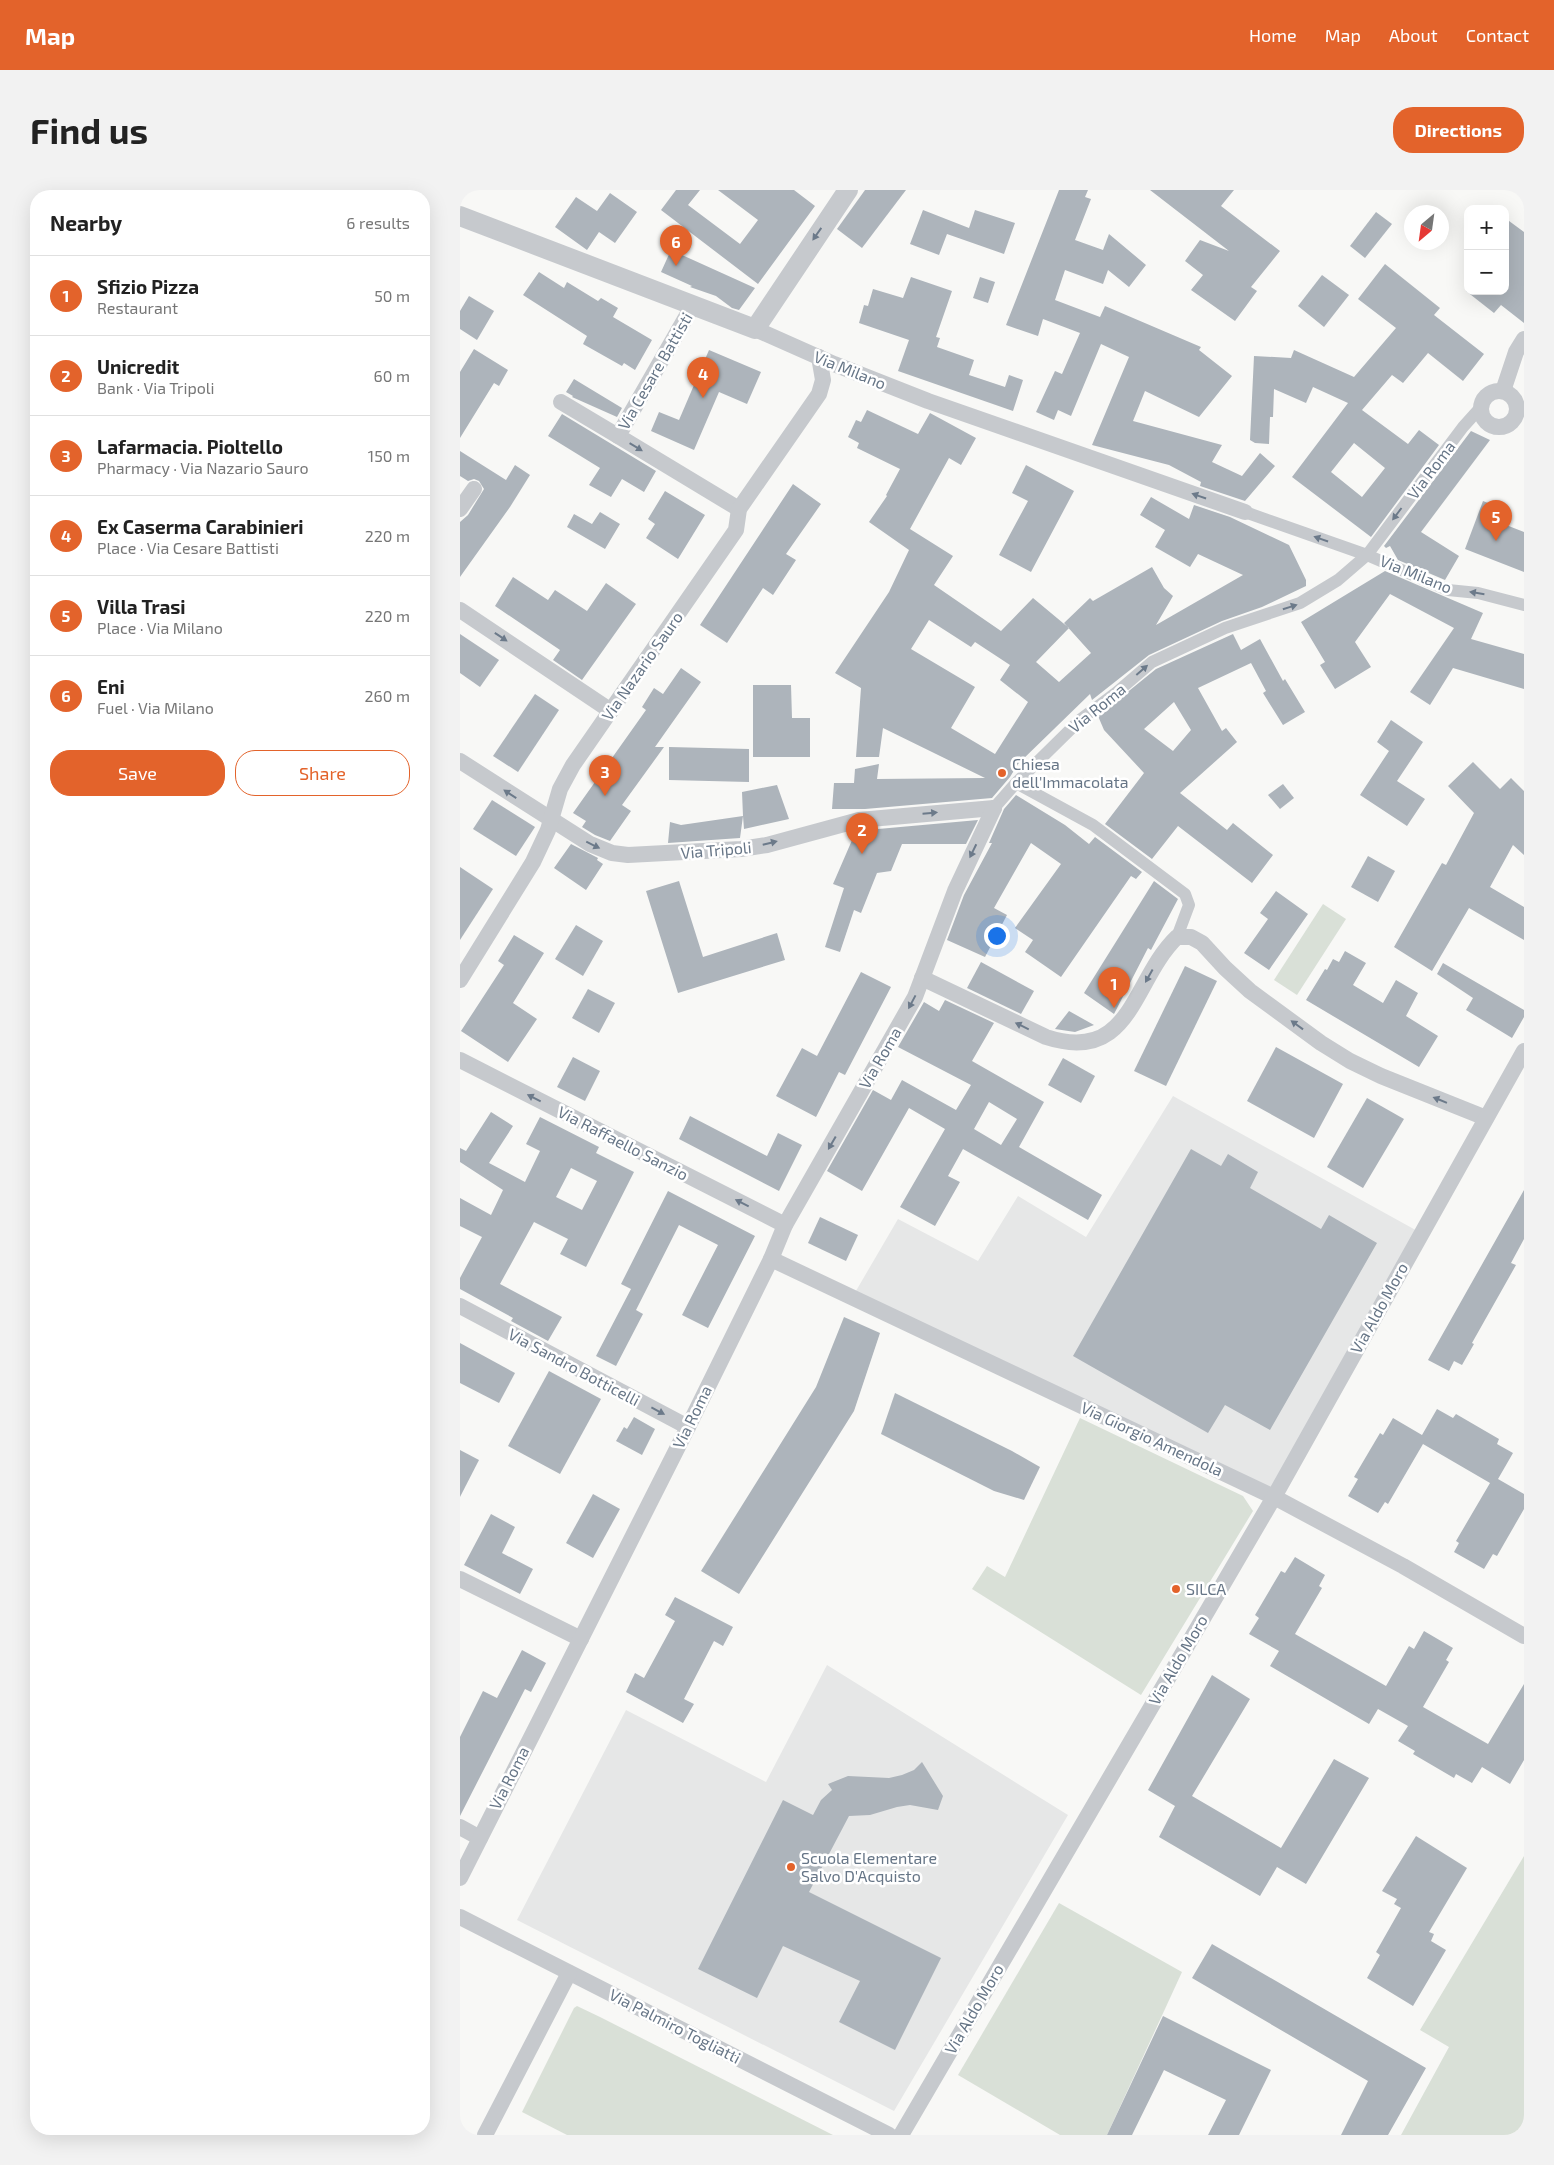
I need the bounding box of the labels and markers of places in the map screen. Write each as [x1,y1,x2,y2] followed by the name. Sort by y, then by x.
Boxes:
[660,225,692,266] pin: 6
[687,357,719,398] pin: 4
[1480,500,1512,541] pin: 5
[1012,754,1129,791] place label: Chiesa dell'Immacolata
[589,755,621,796] pin: 3
[996,767,1008,779] marker: Chiesa dell'Immacolata
[846,813,878,854] pin: 2
[1098,967,1130,1008] pin: 1
[1186,1579,1226,1598] place label: SILCA
[1170,1583,1182,1595] marker: SILCA
[801,1848,937,1885] place label: Scuola Elementare Salvo D'Acquisto
[785,1861,797,1873] marker: Scuola Elementare Salvo D'Acquisto

